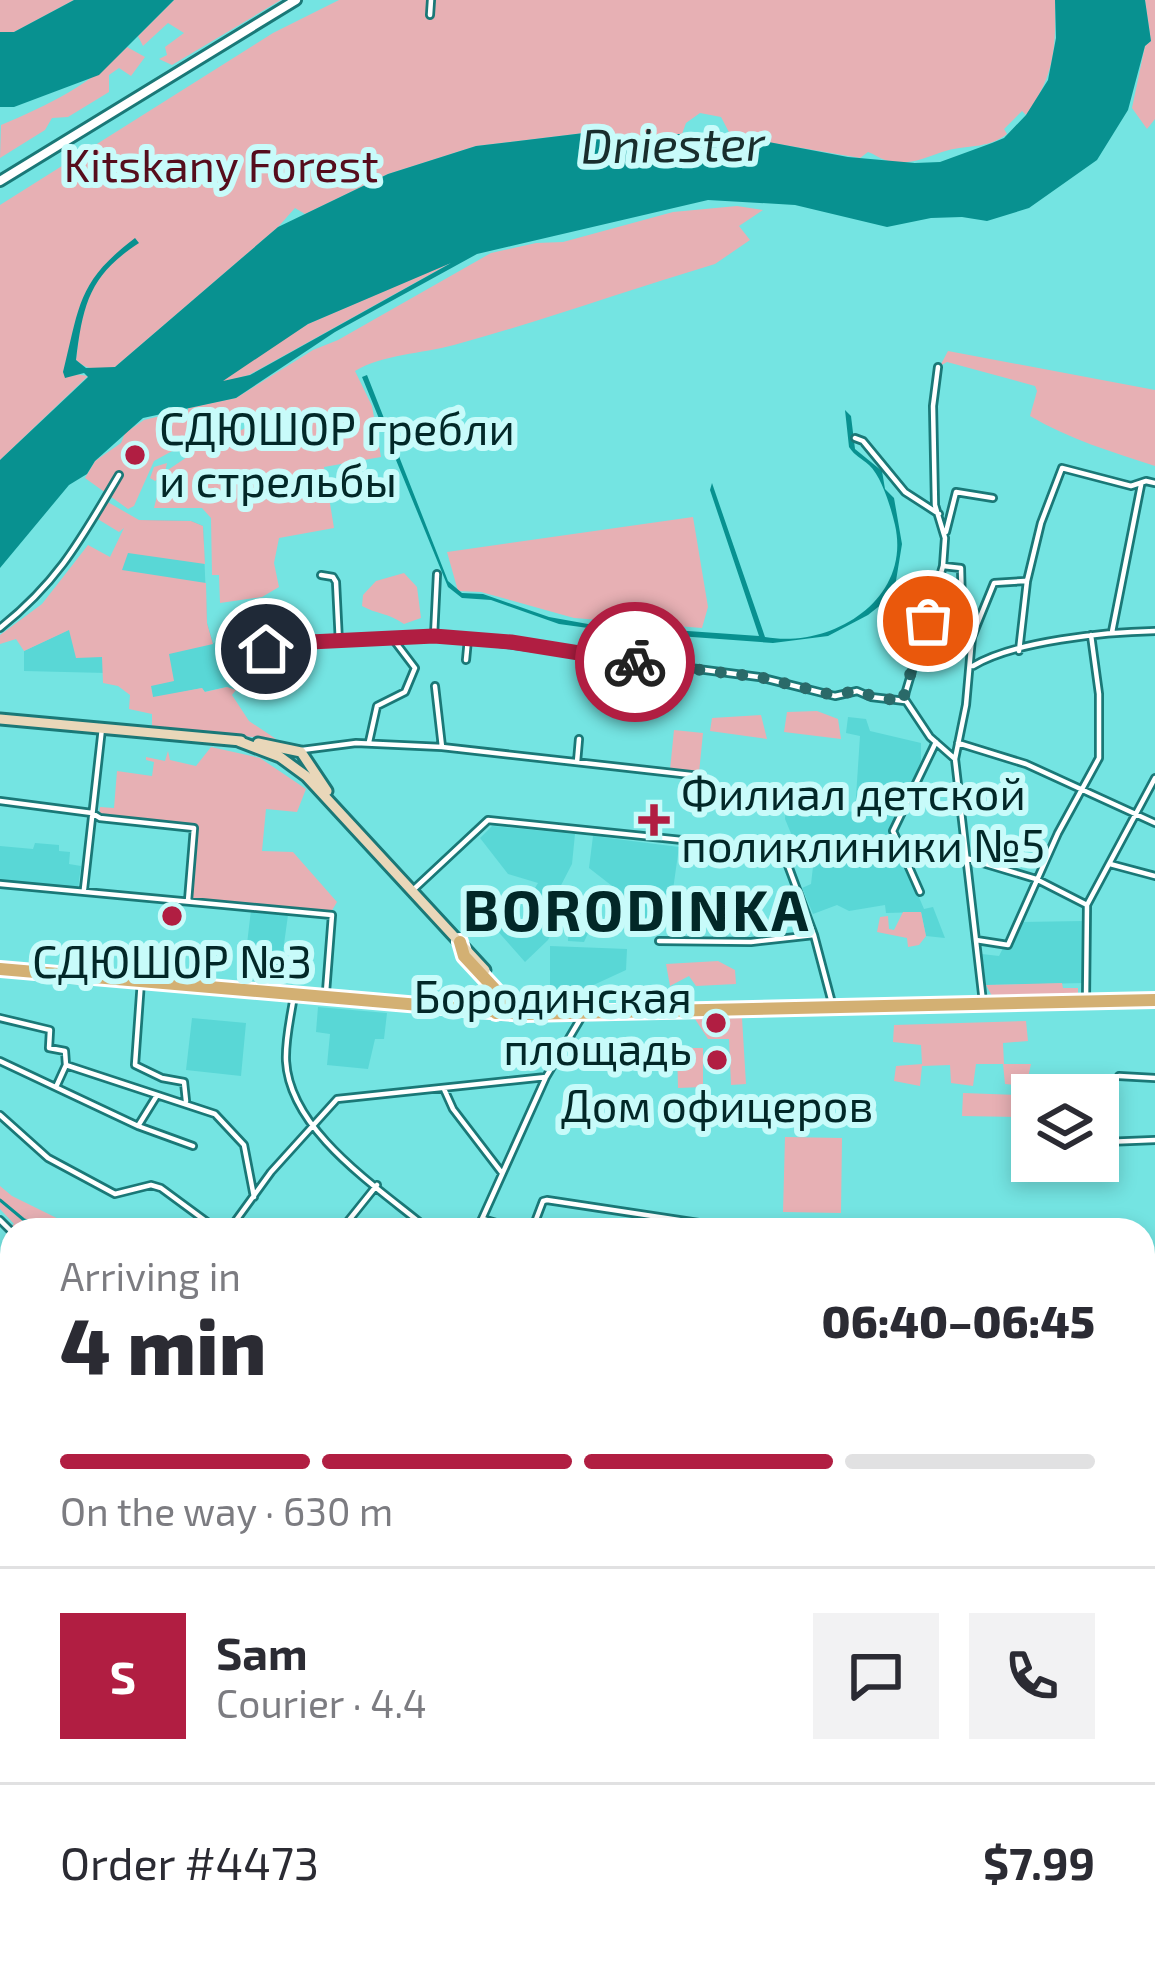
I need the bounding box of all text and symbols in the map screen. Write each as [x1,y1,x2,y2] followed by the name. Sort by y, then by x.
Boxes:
[580,112,767,174] water label: Dniester
[63,137,379,191] park label: Kitskany Forest
[159,400,515,506] place label: СДЮШОР гребли и стрельбы
[122,442,148,468] marker: СДЮШОР гребли и стрельбы
[877,570,979,672] pin
[895,588,961,654] icon: bag
[215,598,317,700] pin
[575,602,695,722] courier
[233,616,299,682] icon: home
[602,629,668,695] icon: bike
[681,765,1045,871] place label: Филиал детской поликлиники №5
[638,804,670,836] marker: Филиал детской поликлиники №5
[463,874,811,942] district label: BORODINKA
[159,903,185,929] marker: СДЮШОР №3
[32,933,312,987] place label: СДЮШОР №3
[413,968,692,1074] place label: Бородинская площадь
[703,1010,729,1036] marker: Бородинская площадь
[704,1047,730,1073] marker: Дом офицеров
[1011,1074,1119,1182] map controls
[1011,1074,1119,1182] button: layers
[561,1077,873,1131] place label: Дом офицеров
[60,1252,241,1299] text: Arriving in
[822,1293,1095,1347] text: 06:40–06:45
[60,1297,267,1391] text: 4 min
[60,1487,393,1534] text: On the way · 630 m
[813,1613,939,1739] button: chat
[969,1613,1095,1739] button: phone
[216,1625,308,1679] text: Sam
[110,1649,136,1703] text: S
[216,1679,427,1726] text: Courier · 4.4
[60,1835,319,1889] text: Order #4473
[983,1835,1095,1889] text: $7.99

